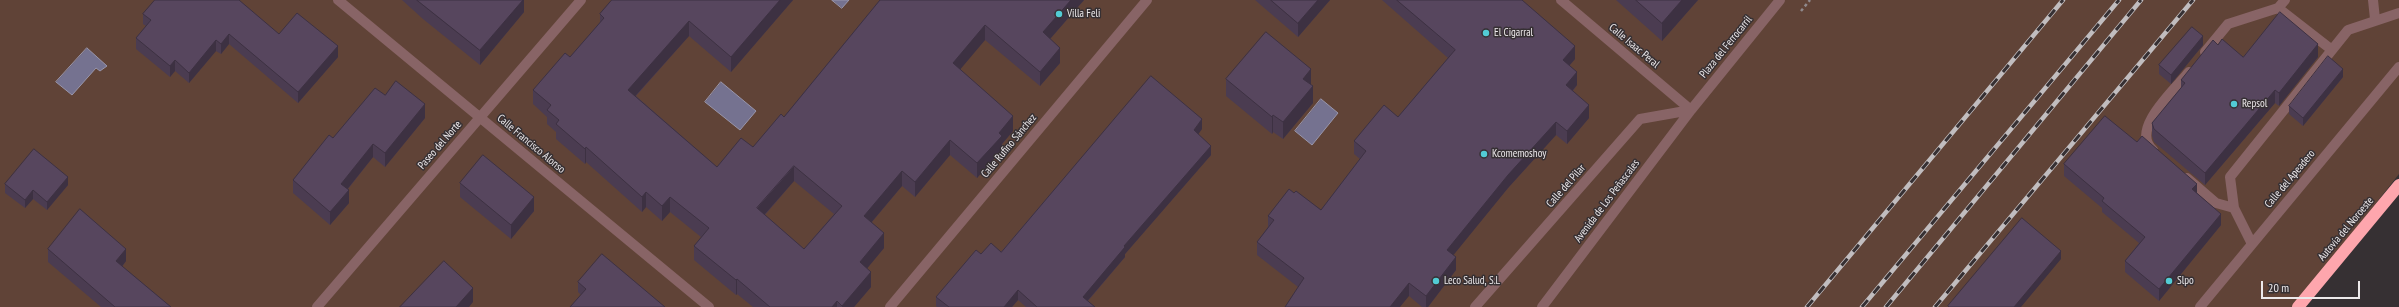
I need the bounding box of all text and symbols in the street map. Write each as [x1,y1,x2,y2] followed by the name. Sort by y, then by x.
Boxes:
[1067,7,1100,21] place label: Villa Feli
[1054,9,1064,19] marker: Villa Feli
[1697,13,1755,81] street label: Plaza del Ferrocarril
[1606,21,1662,71] street label: Calle Isaac Peral
[1494,26,1533,40] place label: El Cigarral
[1481,28,1491,38] marker: El Cigarral
[2242,97,2267,111] place label: Repsol
[2229,99,2239,109] marker: Repsol
[978,111,1040,181] street label: Calle Rufino Sánchez
[494,112,568,176] street label: Calle Francisco Alonso
[415,118,465,172] street label: Paseo del Norte
[1492,147,1546,161] place label: Kcomemoshoy
[2262,147,2318,211] street label: Calle del Apeadero
[1479,149,1489,159] marker: Kcomemoshoy
[1572,157,1642,245] street label: Avenida de Los Peñascales
[1544,162,1588,210] street label: Calle del Pilar
[2315,194,2377,264] street label: Autovía del Noroeste
[2263,273,2362,299] scale bar
[1444,274,1500,288] place label: Leco Salud, S.L
[2177,274,2194,288] place label: Slpo
[1431,276,1441,286] marker: Leco Salud, S.L
[2164,276,2174,286] marker: Slpo
[2268,280,2289,295] text: 20 m

